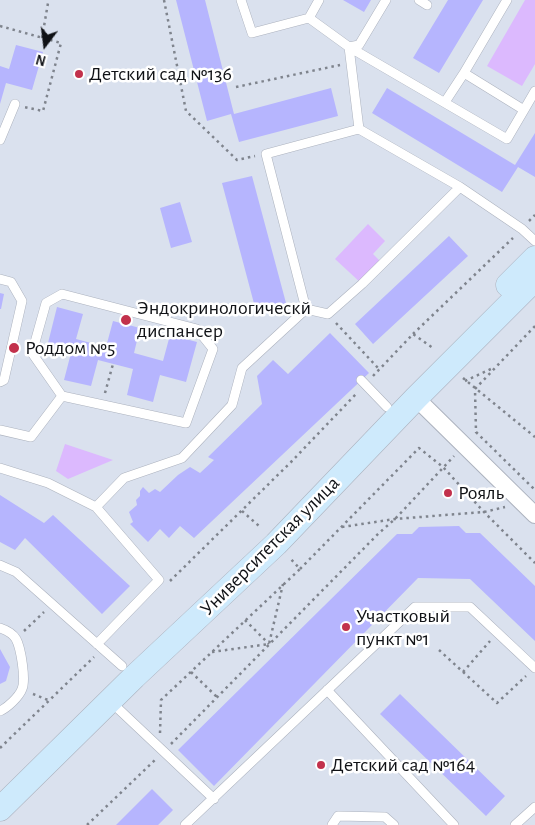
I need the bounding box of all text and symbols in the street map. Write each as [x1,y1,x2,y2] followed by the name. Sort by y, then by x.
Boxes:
[20,20,70,70] north arrow
[35,51,48,68] text: N
[89,62,232,86] place label: Детский сад №136
[73,68,85,80] marker: Детский сад №136
[137,296,311,343] place label: Эндокринологическй диспансер
[119,313,133,327] marker: Эндокринологическй диспансер
[25,336,115,360] place label: Роддом №5
[7,341,21,355] marker: Роддом №5
[195,471,345,621] street label: Университетская улица
[458,481,504,505] place label: Рояль
[442,487,454,499] marker: Рояль
[356,604,450,651] place label: Участковый пункт №1
[340,621,352,633] marker: Участковый пункт №1
[331,753,475,777] place label: Детский сад №164
[315,759,327,771] marker: Детский сад №164

